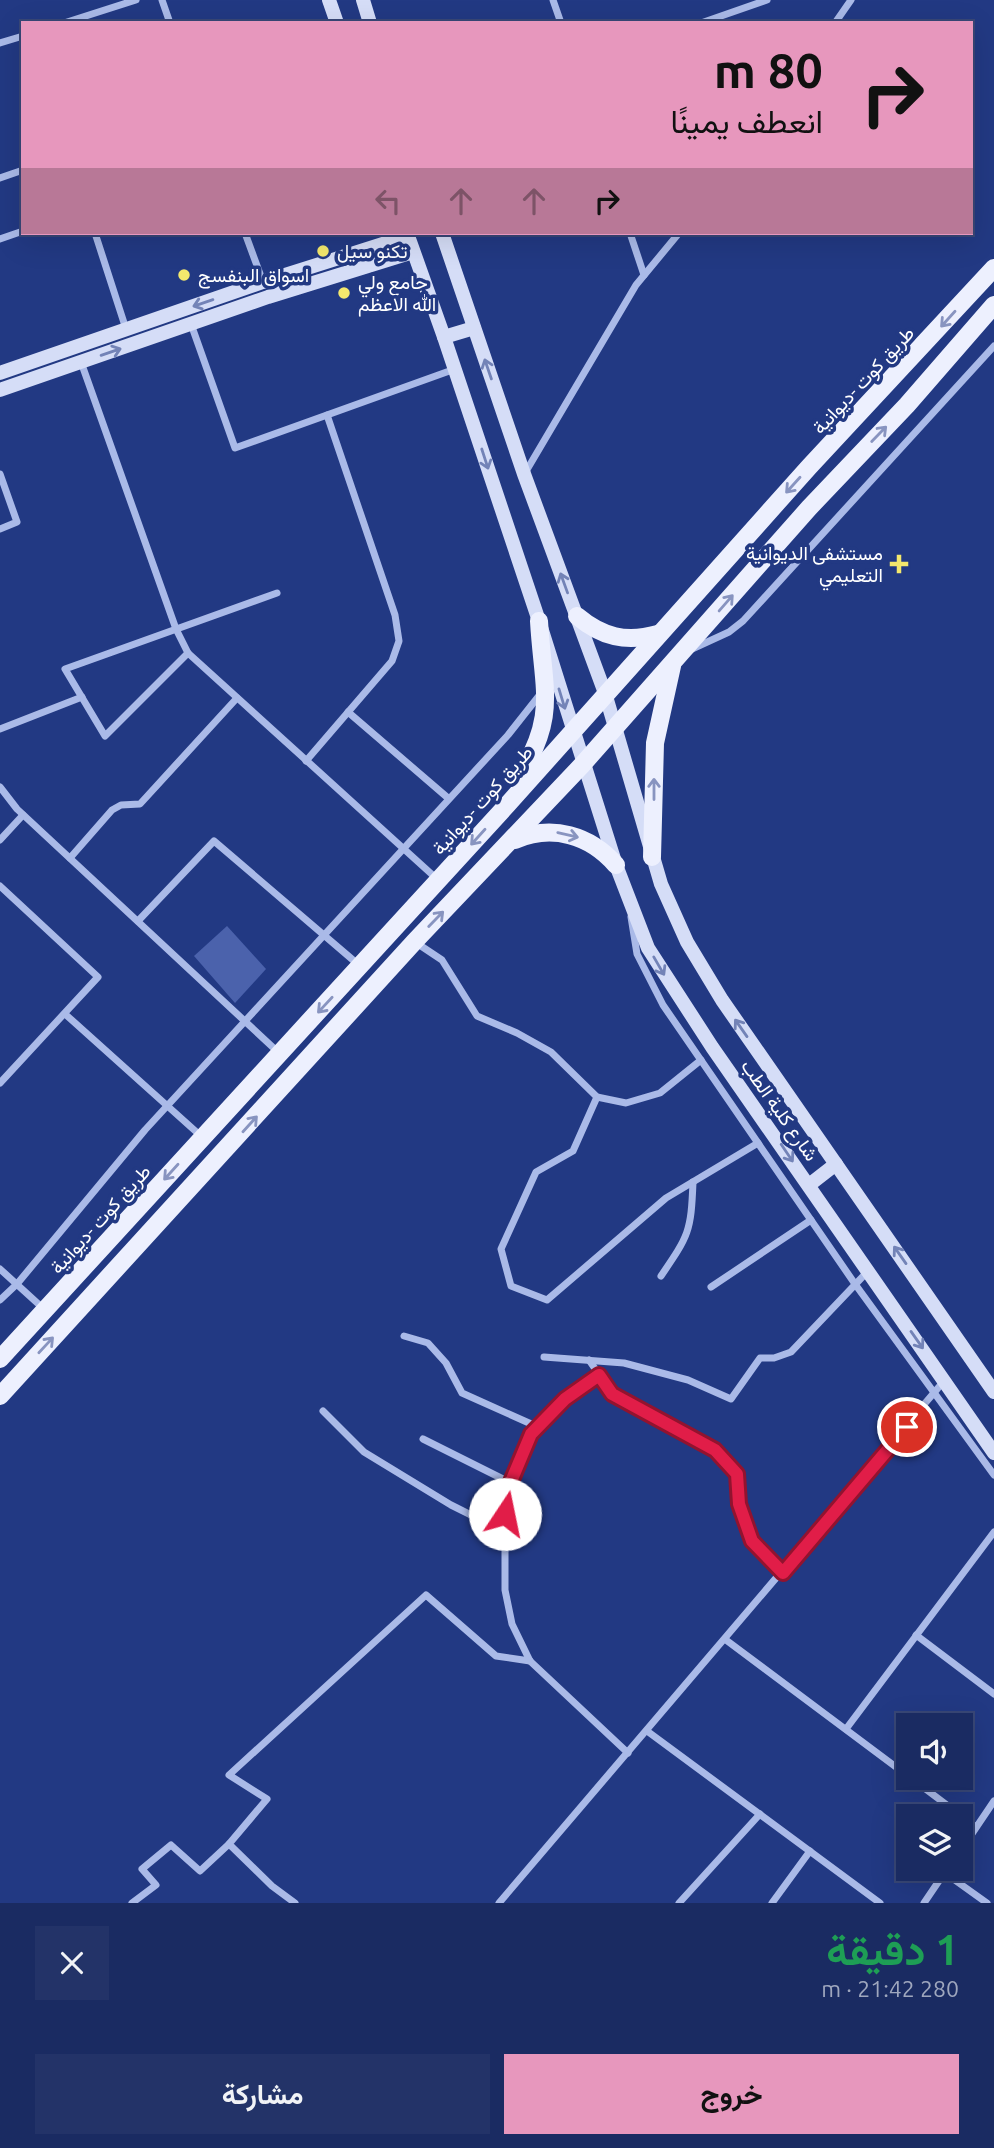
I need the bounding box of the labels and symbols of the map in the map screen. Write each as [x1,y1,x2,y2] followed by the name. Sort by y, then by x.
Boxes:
[337,240,407,263] place label: تكنو سيل
[315,243,331,259] marker: تكنو سيل
[198,264,309,289] place label: اسواق البنفسج
[176,267,192,283] marker: اسواق البنفسج
[358,271,436,317] place label: جامع ولي الله الاعظم
[336,285,352,301] marker: جامع ولي الله الاعظم
[193,298,215,310] one-way arrow
[940,310,956,328] one-way arrow
[808,322,919,439] street label: طريق كوت -ديوانية
[99,345,121,357] one-way arrow
[481,358,493,380] one-way arrow
[870,426,887,443] one-way arrow
[479,448,492,470] one-way arrow
[785,476,801,494] one-way arrow
[746,542,883,591] place label: مستشفى الديوانية التعليمي
[889,554,909,574] marker: مستشفى الديوانية التعليمي
[557,573,570,595] one-way arrow
[718,594,734,612] one-way arrow
[557,688,570,710] one-way arrow
[427,741,537,860] street label: طريق كوت -ديوانية
[647,778,661,801] one-way arrow
[470,828,486,846] one-way arrow
[556,829,579,842] one-way arrow
[428,911,445,928] one-way arrow
[652,955,666,975] one-way arrow
[316,996,333,1013] one-way arrow
[734,1019,748,1038] one-way arrow
[735,1055,823,1166] street label: شارع كلية الطب
[241,1115,257,1133] one-way arrow
[780,1143,794,1162] one-way arrow
[45,1160,155,1279] street label: طريق كوت -ديوانية
[163,1163,179,1181] one-way arrow
[893,1246,907,1265] one-way arrow
[910,1330,924,1349] one-way arrow
[38,1336,54,1354] one-way arrow
[877,1397,937,1457] pin
[468,1477,542,1551] position arrow

